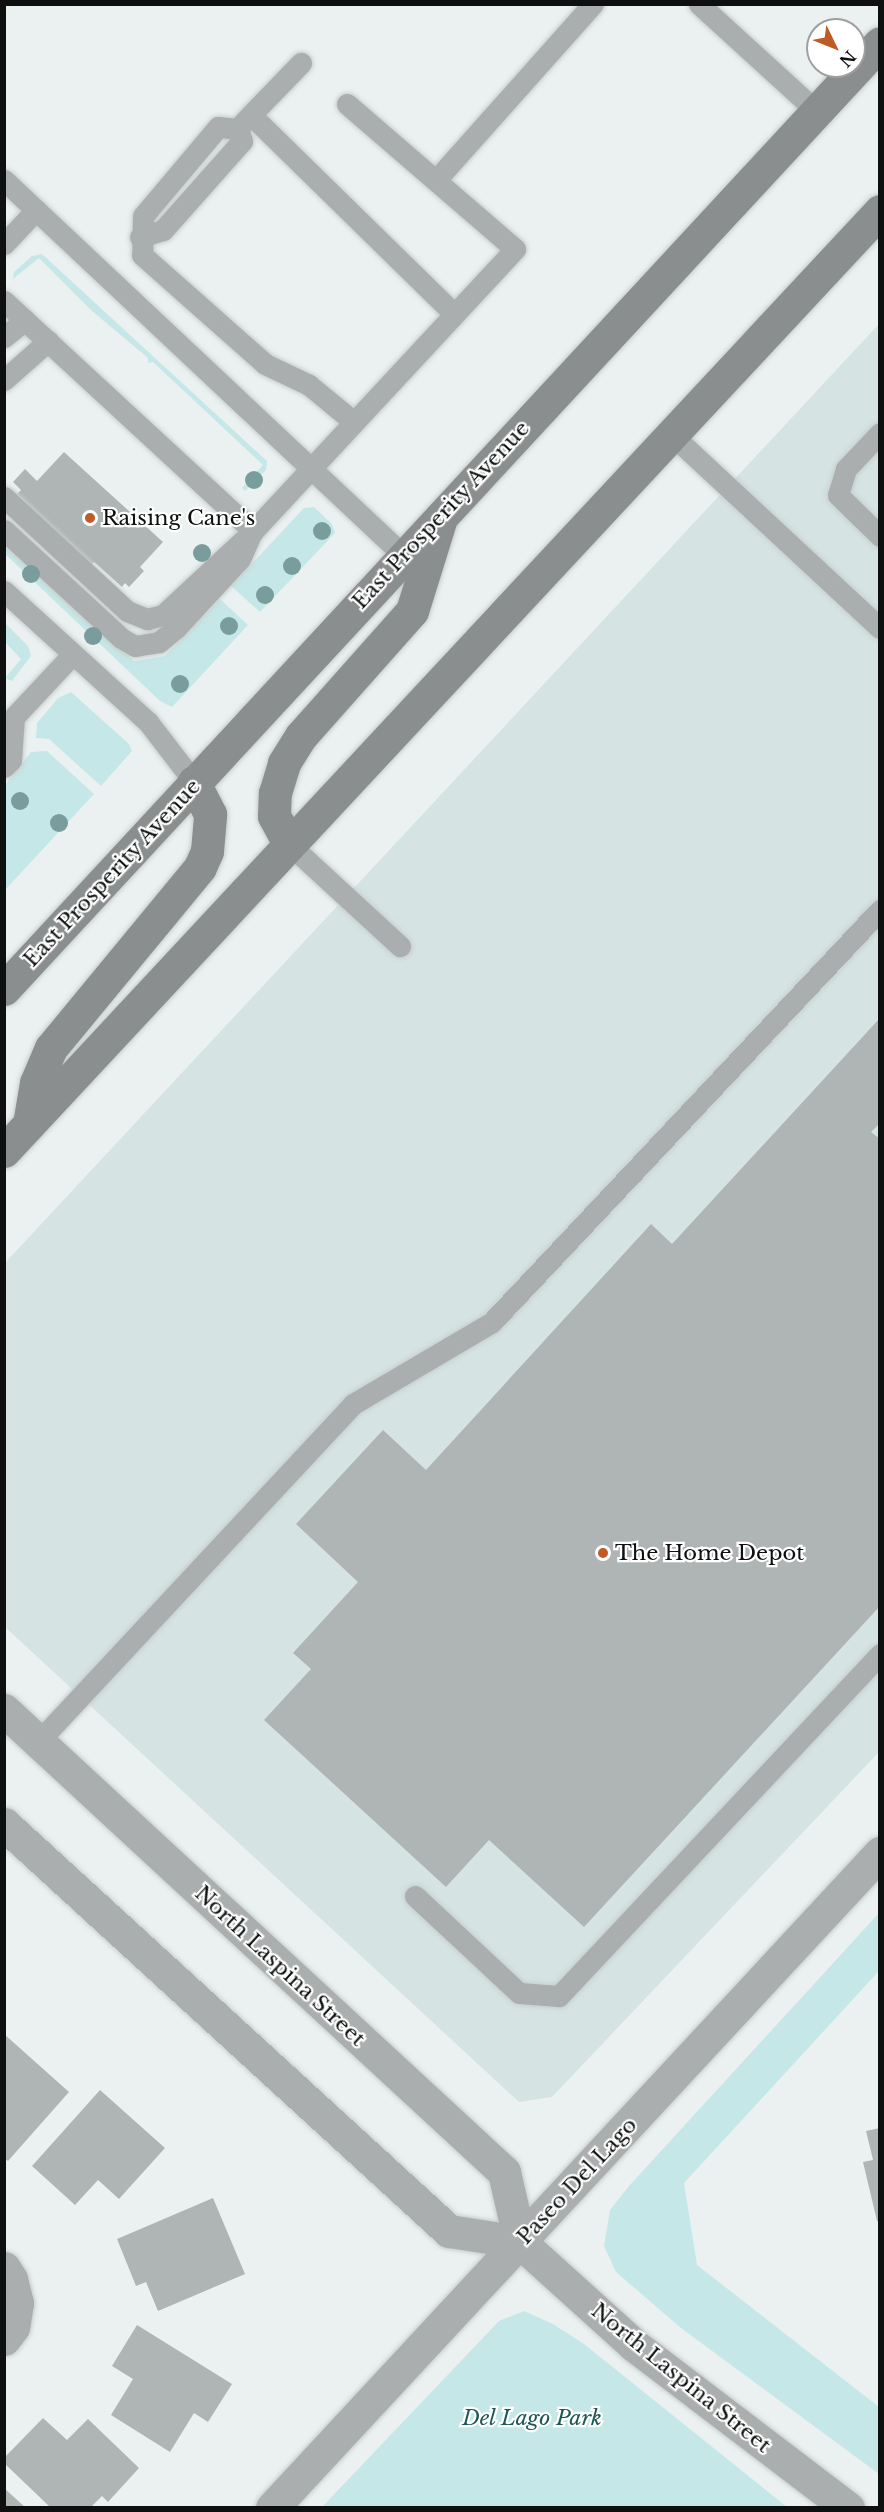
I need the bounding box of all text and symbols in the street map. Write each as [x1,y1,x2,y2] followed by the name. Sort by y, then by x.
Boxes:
[806,18,866,78] north arrow
[835,47,860,71] text: N
[347,415,535,615] street label: East Prosperity Avenue
[102,505,256,531] place label: Raising Cane's
[83,511,97,525] marker: Raising Cane's
[18,773,206,973] street label: East Prosperity Avenue
[615,1540,804,1566] place label: The Home Depot
[596,1546,610,1560] marker: The Home Depot
[190,1881,370,2051] street label: North Laspina Street
[512,2113,642,2249] street label: Paseo Del Lago
[586,2298,776,2458] street label: North Laspina Street
[462,2405,602,2431] park label: Del Lago Park

